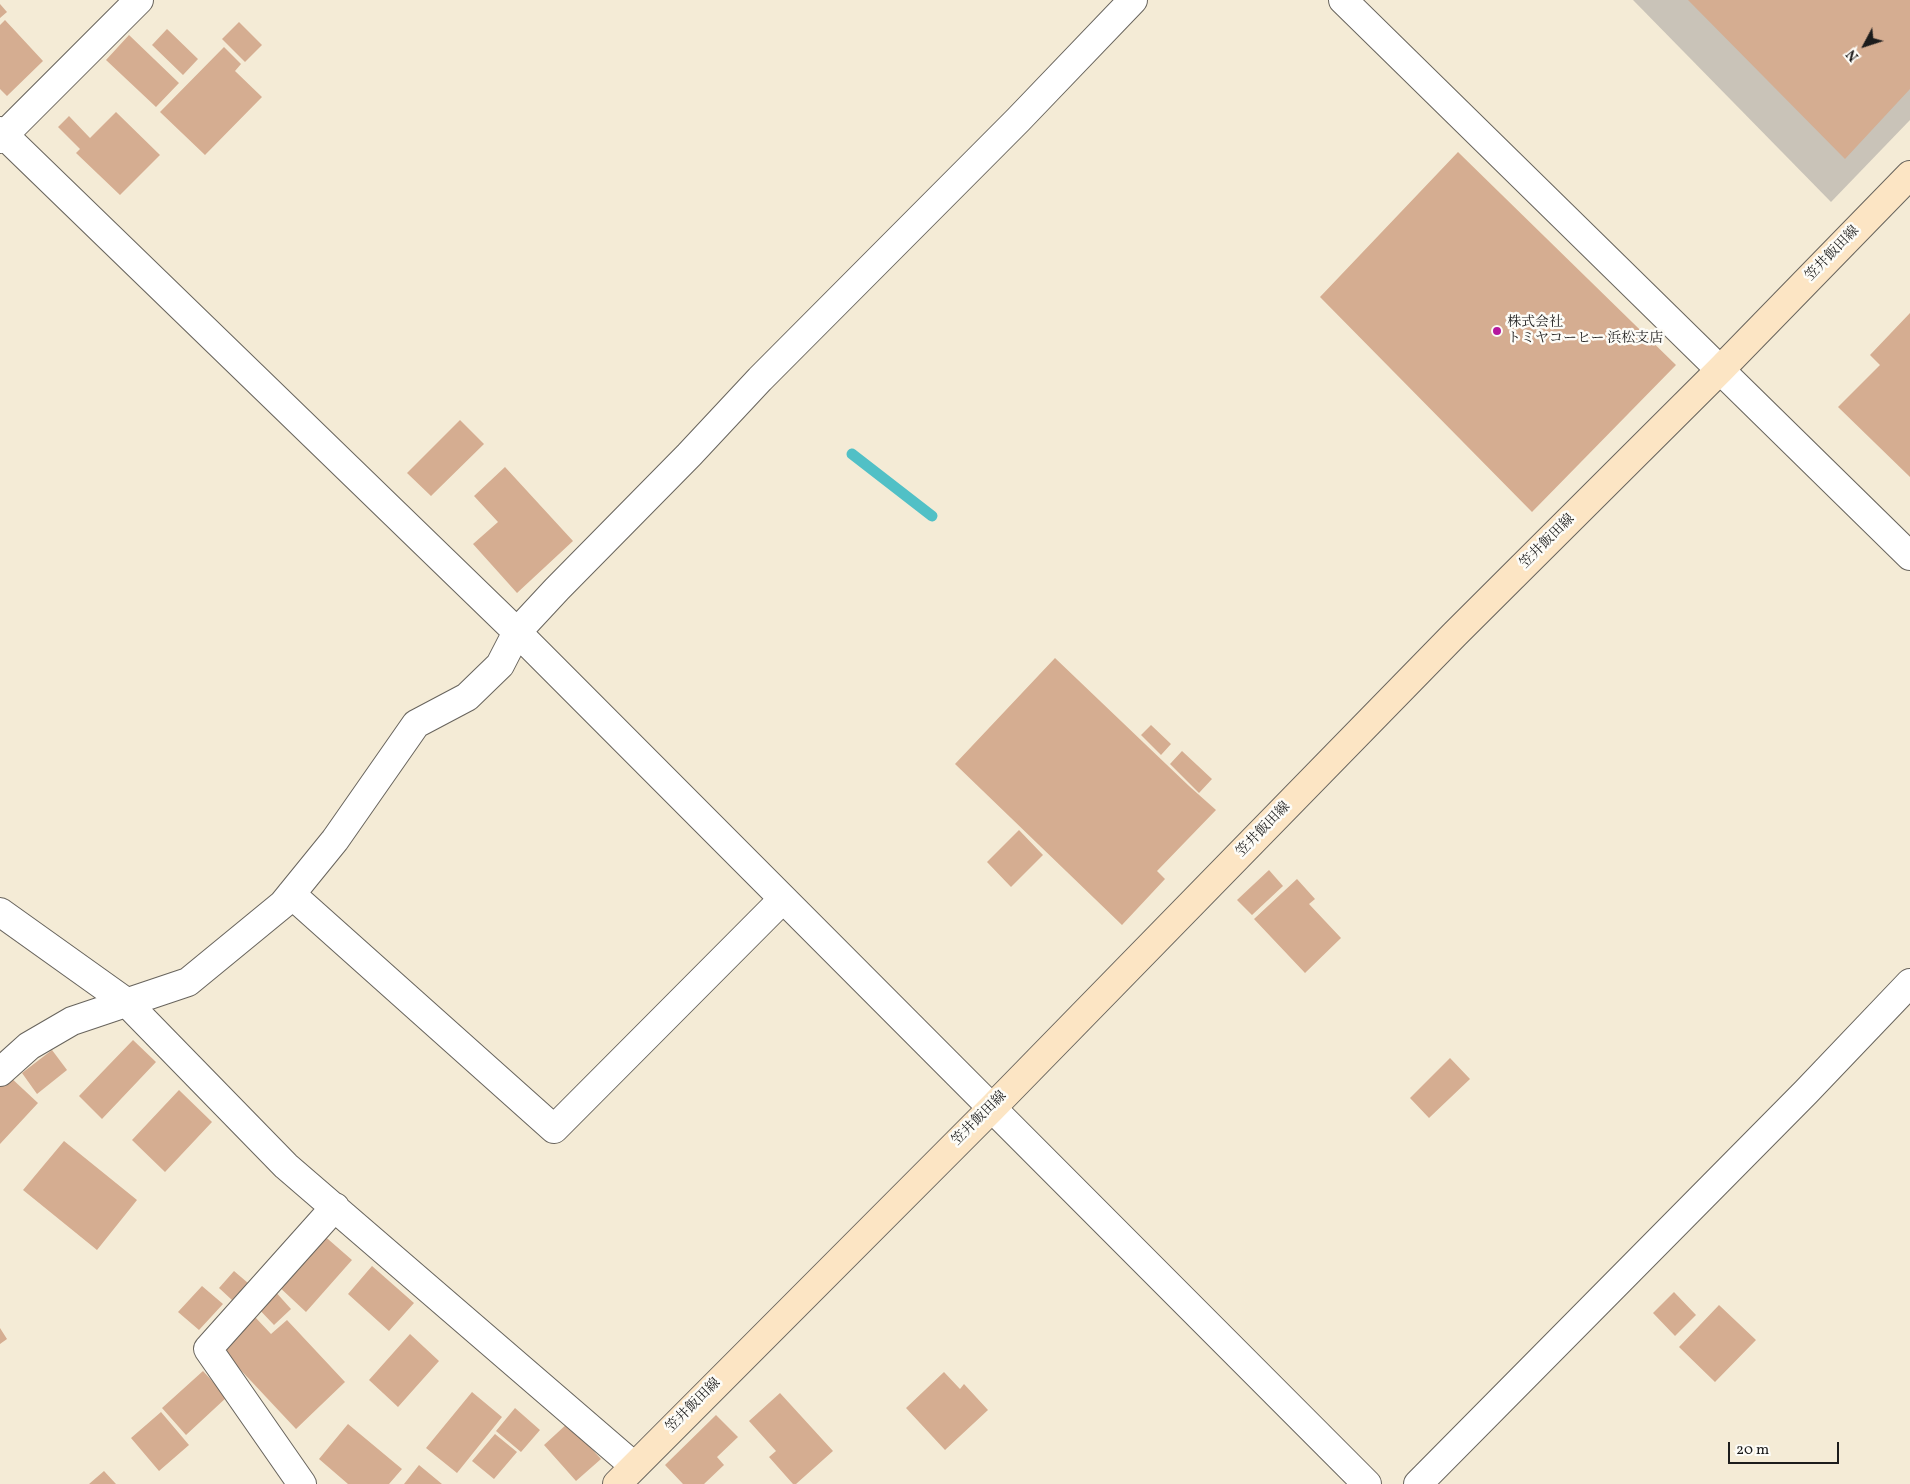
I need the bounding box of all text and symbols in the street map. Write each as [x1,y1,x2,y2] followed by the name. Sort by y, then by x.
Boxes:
[1840,20,1890,70] north arrow
[1843,45,1864,65] text: N
[1803,223,1863,285] street label: 笠井飯田線
[1507,315,1663,348] place label: 株式会社 トミヤコーヒー 浜松支店
[1491,325,1503,337] marker: 株式会社 トミヤコーヒー 浜松支店
[1517,511,1579,573] street label: 笠井飯田線
[1234,799,1294,861] street label: 笠井飯田線
[949,1088,1011,1150] street label: 笠井飯田線
[663,1375,725,1437] street label: 笠井飯田線
[1730,1432,1841,1464] scale bar
[1736,1440,1769,1461] text: 20 m

